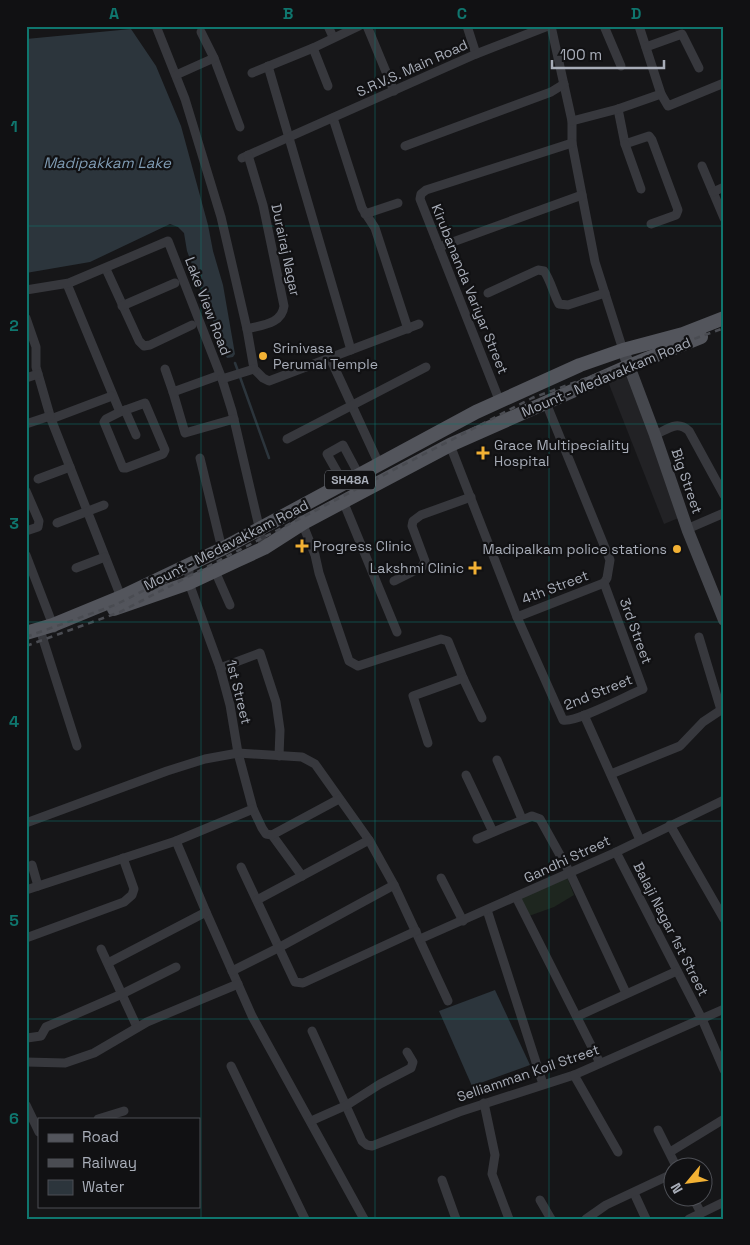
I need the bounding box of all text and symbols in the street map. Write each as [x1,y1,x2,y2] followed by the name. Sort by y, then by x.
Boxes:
[109,3,119,24] text: A
[283,3,293,24] text: B
[457,3,467,24] text: C
[631,3,641,24] text: D
[354,35,470,101] street label: S.R.V.S. Main Road
[552,38,665,70] scale bar
[560,45,602,64] text: 100 m
[10,116,18,137] text: 1
[43,153,172,172] water label: Madipakkam Lake
[428,201,512,377] street label: Kirubananda Variyar Street
[267,202,305,298] street label: Durairaj Nagar
[181,254,235,358] street label: Lake View Road
[9,315,19,336] text: 2
[519,333,693,421] street label: Mount - Medavakkam Road
[273,339,378,373] place label: Srinivasa Perumal Temple
[257,350,269,362] marker: Srinivasa Perumal Temple
[494,436,629,470] place label: Grace Multipeciality Hospital
[476,446,490,460] marker: Grace Multipeciality Hospital
[667,446,707,516] street label: Big Street
[325,470,375,490] road number: SH48A
[141,496,311,594] street label: Mount - Medavakkam Road
[9,513,19,534] text: 3
[313,537,412,555] place label: Progress Clinic
[295,539,309,553] marker: Progress Clinic
[483,540,667,558] place label: Madipalkam police stations
[671,543,683,555] marker: Madipalkam police stations
[370,559,464,577] place label: Lakshmi Clinic
[468,561,482,575] marker: Lakshmi Clinic
[519,566,591,608] street label: 4th Street
[616,596,656,666] street label: 3rd Street
[222,658,256,726] street label: 1st Street
[561,670,635,714] street label: 2nd Street
[9,711,19,732] text: 4
[521,831,613,887] street label: Gandhi Street
[629,859,713,999] street label: Balaji Nagar 1st Street
[9,910,19,931] text: 5
[454,1040,602,1106] street label: Selliamman Koil Street
[9,1108,19,1129] text: 6
[38,1118,200,1208] legend
[82,1127,119,1146] text: Road
[82,1153,137,1172] text: Railway
[662,1158,712,1208] north arrow
[82,1177,125,1196] text: Water
[666,1180,687,1197] text: N

